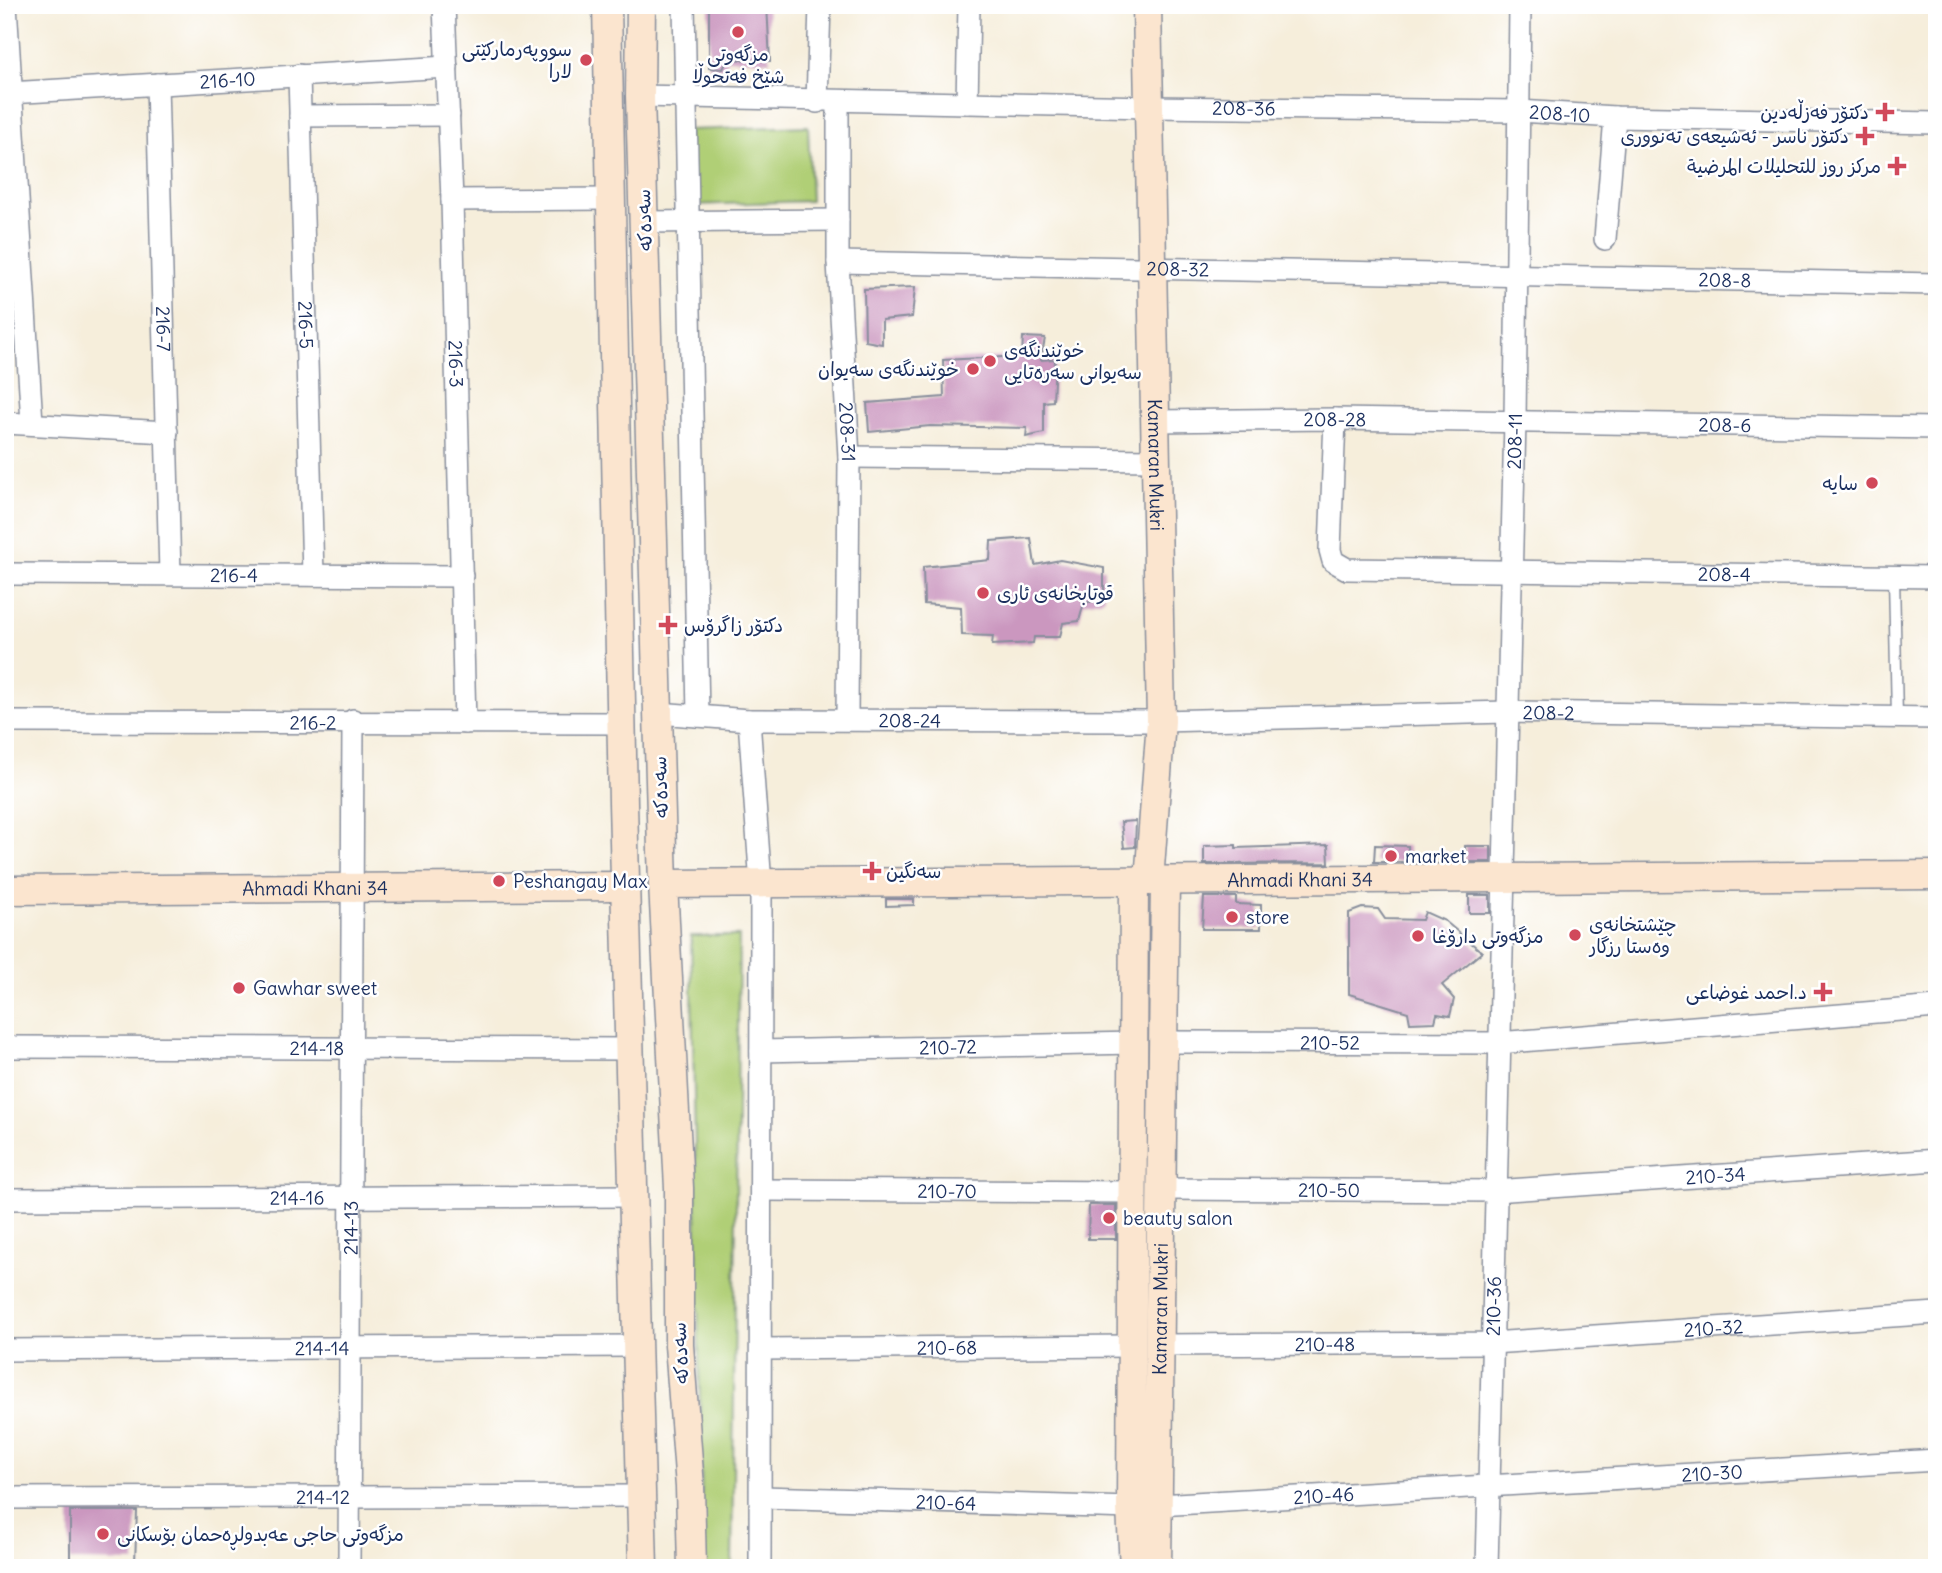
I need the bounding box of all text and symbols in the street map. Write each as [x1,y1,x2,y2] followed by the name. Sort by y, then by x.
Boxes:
[730,24,746,40] marker: مزگەوتی شێخ فەتحوڵا
[462,37,572,83] place label: سووپەرمارکێتی لارا
[692,42,784,89] place label: مزگەوتی شێخ فەتحوڵا
[578,52,594,68] marker: سووپەرمارکێتی لارا
[199,66,256,94] street label: 216-10
[1212,96,1276,120] street label: 208-36
[1760,99,1869,124] place label: دکتۆر فەزڵەدین
[1528,100,1591,127] street label: 208-10
[1875,102,1895,122] marker: دکتۆر فەزڵەدین
[1620,124,1849,148] place label: دکتۆر ناسر - ئەشیعەی تەنووری
[1855,126,1875,146] marker: دکتۆر ناسر - ئەشیعەی تەنووری
[1687,154,1881,178] place label: مركز روز للتحليلات المرضية
[1887,156,1907,176] marker: مركز روز للتحليلات المرضية
[631,189,657,251] street label: سەدەکە
[1146,256,1210,281] street label: 208-32
[1698,267,1752,292] street label: 208-8
[293,301,319,349] street label: 216-5
[151,306,176,352] street label: 216-7
[1004,338,1142,385] place label: خوێندنگەی سەیوانی سەرەتایی
[443,340,469,388] street label: 216-3
[982,353,998,369] marker: خوێندنگەی سەیوانی سەرەتایی
[818,357,959,381] place label: خوێندنگەی سەیوان
[965,361,981,377] marker: خوێندنگەی سەیوان
[1143,399,1169,531] street label: Kamaran Mukri
[834,401,861,462] street label: 208-31
[1303,407,1367,431] street label: 208-28
[1698,412,1752,437] street label: 208-6
[1502,413,1527,470] street label: 208-11
[1823,471,1858,495] place label: سایە
[1864,475,1880,491] marker: سایە
[1698,562,1751,586] street label: 208-4
[210,563,258,587] street label: 216-4
[997,581,1114,605] place label: قوتابخانەی ئاری
[975,585,991,601] marker: قوتابخانەی ئاری
[684,613,783,637] place label: دکتۆر زاگرۆس
[658,615,678,635] marker: دکتۆر زاگرۆس
[1522,700,1575,725] street label: 208-2
[878,708,941,732] street label: 208-24
[289,710,337,735] street label: 216-2
[647,756,673,818] street label: سەدەکە
[1405,844,1466,868] place label: market
[1383,848,1399,864] marker: market
[886,859,942,883] place label: سەنگین
[864,863,880,879] marker: سەنگین
[1227,867,1373,892] street label: Ahmadi Khani 34
[513,869,648,893] place label: Peshangay Max
[491,873,507,889] marker: Peshangay Max
[242,876,388,900] street label: Ahmadi Khani 34
[1246,905,1289,929] place label: store
[1224,909,1240,925] marker: store
[1588,912,1677,958] place label: چێشتخانەی وەستا رزگار
[1432,924,1544,949] place label: مزگەوتی دارۆغا
[1567,927,1583,943] marker: چێشتخانەی وەستا رزگار
[1410,928,1426,944] marker: مزگەوتی دارۆغا
[253,976,377,1000] place label: Gawhar sweet
[231,980,247,996] marker: Gawhar sweet
[1686,980,1807,1005] place label: د.احمد غوضاعی
[1813,982,1833,1002] marker: د.احمد غوضاعی
[1300,1030,1360,1055] street label: 210-52
[919,1034,977,1060] street label: 210-72
[290,1036,344,1060] street label: 214-18
[1685,1161,1746,1190] street label: 210-34
[1298,1178,1360,1202] street label: 210-50
[917,1179,977,1203] street label: 210-70
[270,1185,324,1210] street label: 214-16
[338,1201,363,1255] street label: 214-13
[1123,1206,1233,1230] place label: beauty salon
[1101,1210,1117,1226] marker: beauty salon
[1147,1243,1173,1375] street label: Kamaran Mukri
[1481,1276,1506,1336] street label: 210-36
[1683,1314,1744,1342] street label: 210-32
[666,1321,694,1385] street label: سەدەکە
[1295,1332,1355,1356] street label: 210-48
[917,1335,977,1360] street label: 210-68
[295,1336,349,1360] street label: 214-14
[1681,1459,1744,1487] street label: 210-30
[1293,1482,1355,1509] street label: 210-46
[296,1485,350,1509] street label: 214-12
[915,1490,977,1515] street label: 210-64
[117,1522,404,1551] place label: مزگەوتی حاجی عەبدولڕەحمان بۆسکانی
[95,1526,111,1542] marker: مزگەوتی حاجی عەبدولڕەحمان بۆسکانی

